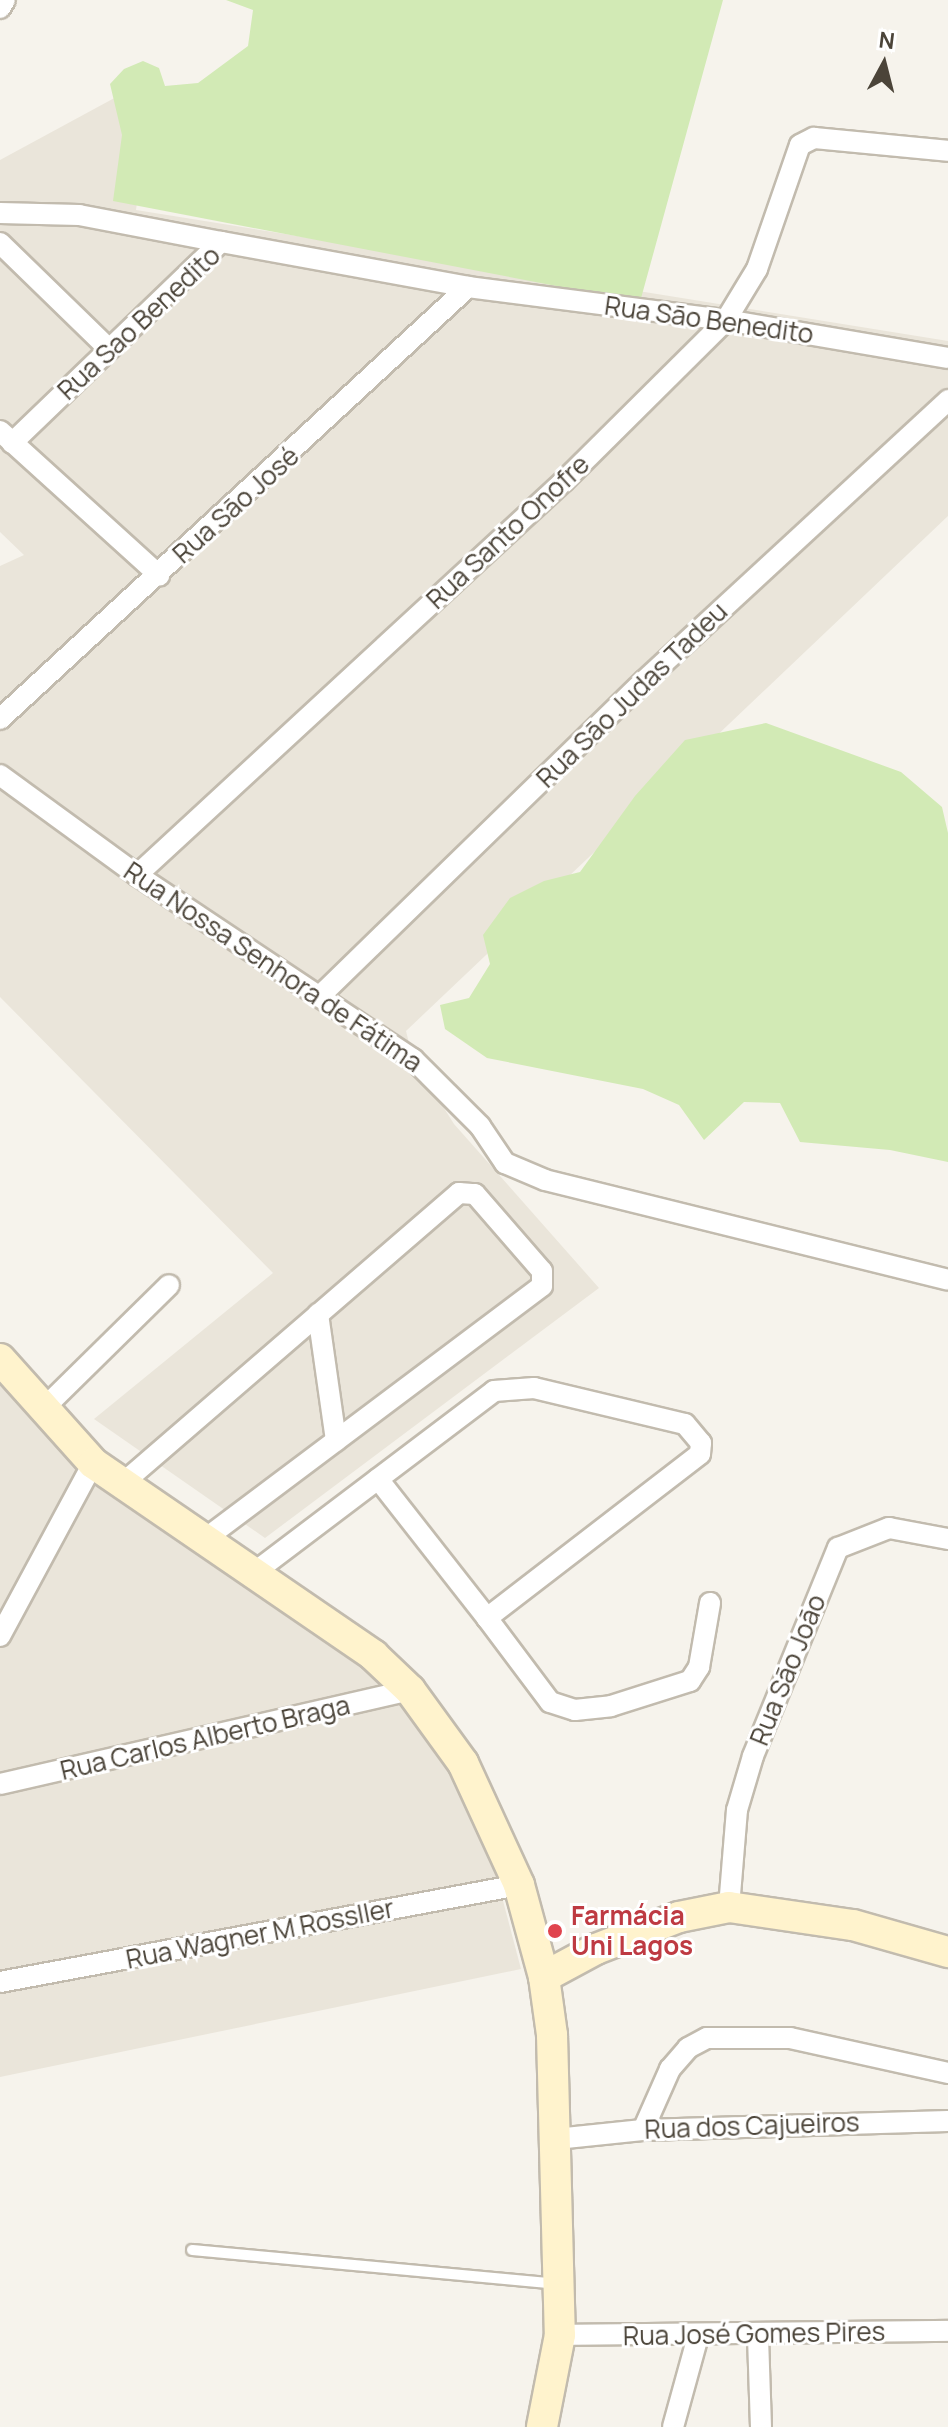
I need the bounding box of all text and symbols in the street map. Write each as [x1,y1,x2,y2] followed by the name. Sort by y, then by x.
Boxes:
[844,24,924,104] north arrow
[877,24,897,56] text: N
[51,240,227,406] street label: Rua Sao Benedito
[603,290,815,350] street label: Rua São Benedito
[167,440,305,570] street label: Rua São José
[420,449,596,615] street label: Rua Santo Onofre
[530,596,734,794] street label: Rua São Judas Tadeu
[118,855,428,1079] street label: Rua Nossa Senhora de Fátima
[744,1590,832,1750] street label: Rua São João
[57,1689,353,1787] street label: Rua Carlos Alberto Braga
[123,1893,397,1975] street label: Rua Wagner M Rossller
[571,1900,693,1962] place label: Farmácia Uni Lagos
[546,1922,564,1940] marker: Farmácia Uni Lagos
[644,2107,860,2145] street label: Rua dos Cajueiros
[623,2316,885,2352] street label: Rua José Gomes Pires

